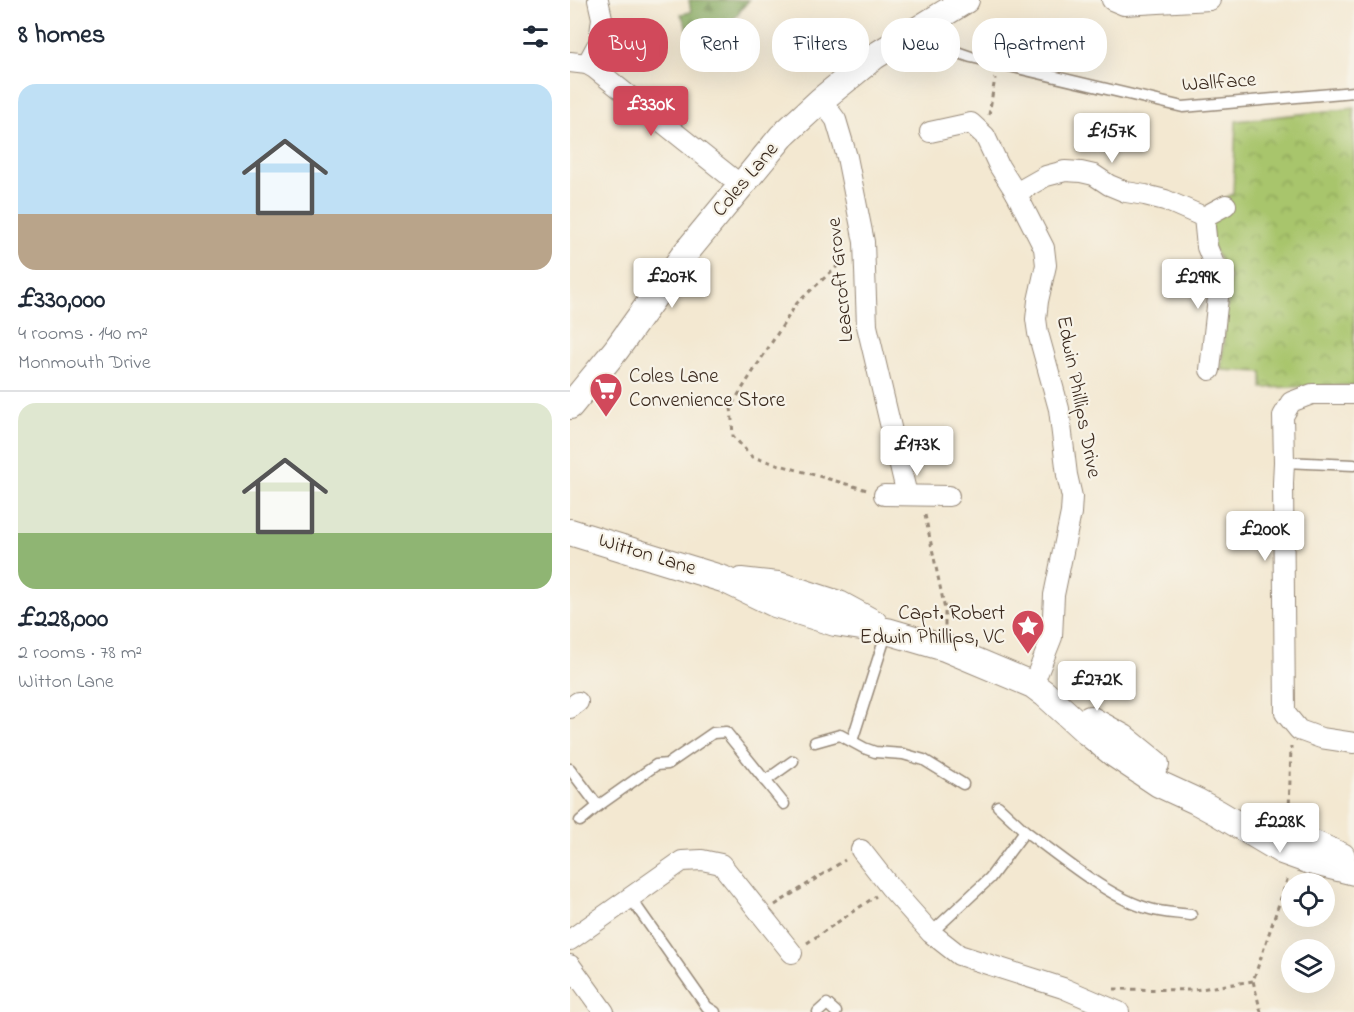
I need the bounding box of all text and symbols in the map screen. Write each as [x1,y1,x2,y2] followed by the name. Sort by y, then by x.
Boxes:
[18,17,105,55] text: 8 homes
[588,18,668,72] chip: Buy
[680,18,760,72] chip: Rent
[772,18,869,72] chip: Filters
[881,18,960,72] chip: New
[972,18,1107,72] chip: Apartment
[519,20,552,53] icon: filters
[1181,65,1258,101] street label: Wallface
[609,86,693,137] pin: £330K
[627,91,675,120] text: £330K
[1070,113,1154,164] pin: £157K
[1088,118,1136,147] text: £157K
[231,123,339,231] icon: home
[706,136,787,224] street label: Coles Lane
[819,216,862,344] street label: Leacroft Grove
[630,258,714,309] pin: £207K
[1156,259,1240,310] pin: £299K
[647,263,697,292] text: £207K
[1176,264,1220,293] text: £299K
[18,282,105,320] text: £330,000
[1048,313,1109,481] street label: Edwin Phillips Drive
[18,320,148,349] text: 4 rooms · 140 m²
[18,349,151,378] text: Monmouth Drive
[629,362,786,416] place label: Coles Lane Convenience Store
[588,371,624,418] supermarket icon: Coles Lane Convenience Store
[875,426,959,477] pin: £173K
[894,431,940,460] text: £173K
[231,442,339,550] icon: home
[1223,511,1307,562] pin: £200K
[1240,516,1290,545] text: £200K
[595,526,700,584] street label: Witton Lane
[859,599,1005,653] place label: Capt. Robert Edwin Phillips, VC
[18,601,108,639] text: £228,000
[1010,608,1046,655] place icon: Capt. Robert Edwin Phillips, VC
[18,639,142,668] text: 2 rooms · 78 m²
[1055,661,1139,712] pin: £272K
[1072,666,1122,695] text: £272K
[18,668,114,697] text: Witton Lane
[1238,803,1322,854] pin: £228K
[1255,808,1305,837] text: £228K
[1281,873,1335,993] map controls
[1281,873,1335,927] button: locate
[1281,939,1335,993] button: layers

